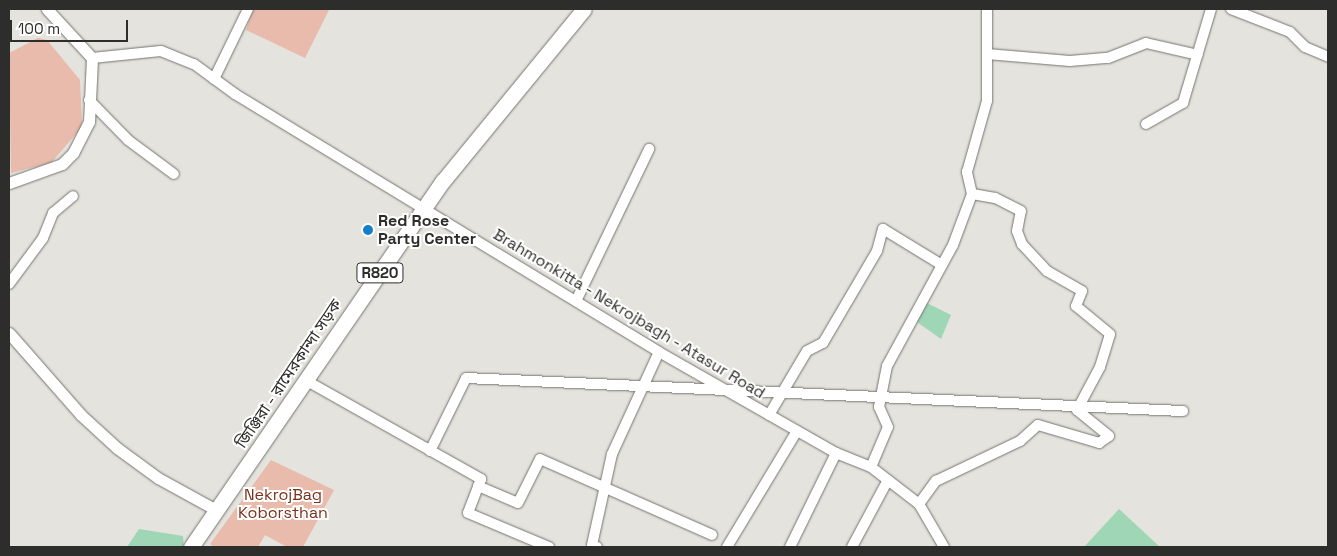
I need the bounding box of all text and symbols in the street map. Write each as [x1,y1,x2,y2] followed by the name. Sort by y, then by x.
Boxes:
[12,10,130,42] scale bar
[18,19,60,38] text: 100 m
[378,211,476,249] place label: Red Rose Party Center
[362,224,374,236] marker: Red Rose Party Center
[489,225,769,403] street label: Brahmonkitta - Nekrojbagh - Atasur Road
[356,260,404,286] road number: R820
[232,296,346,452] street label: জিঞ্জিরা - রামেরকান্দা সড়ক
[238,485,328,523] park label: NekrojBag Koborsthan

